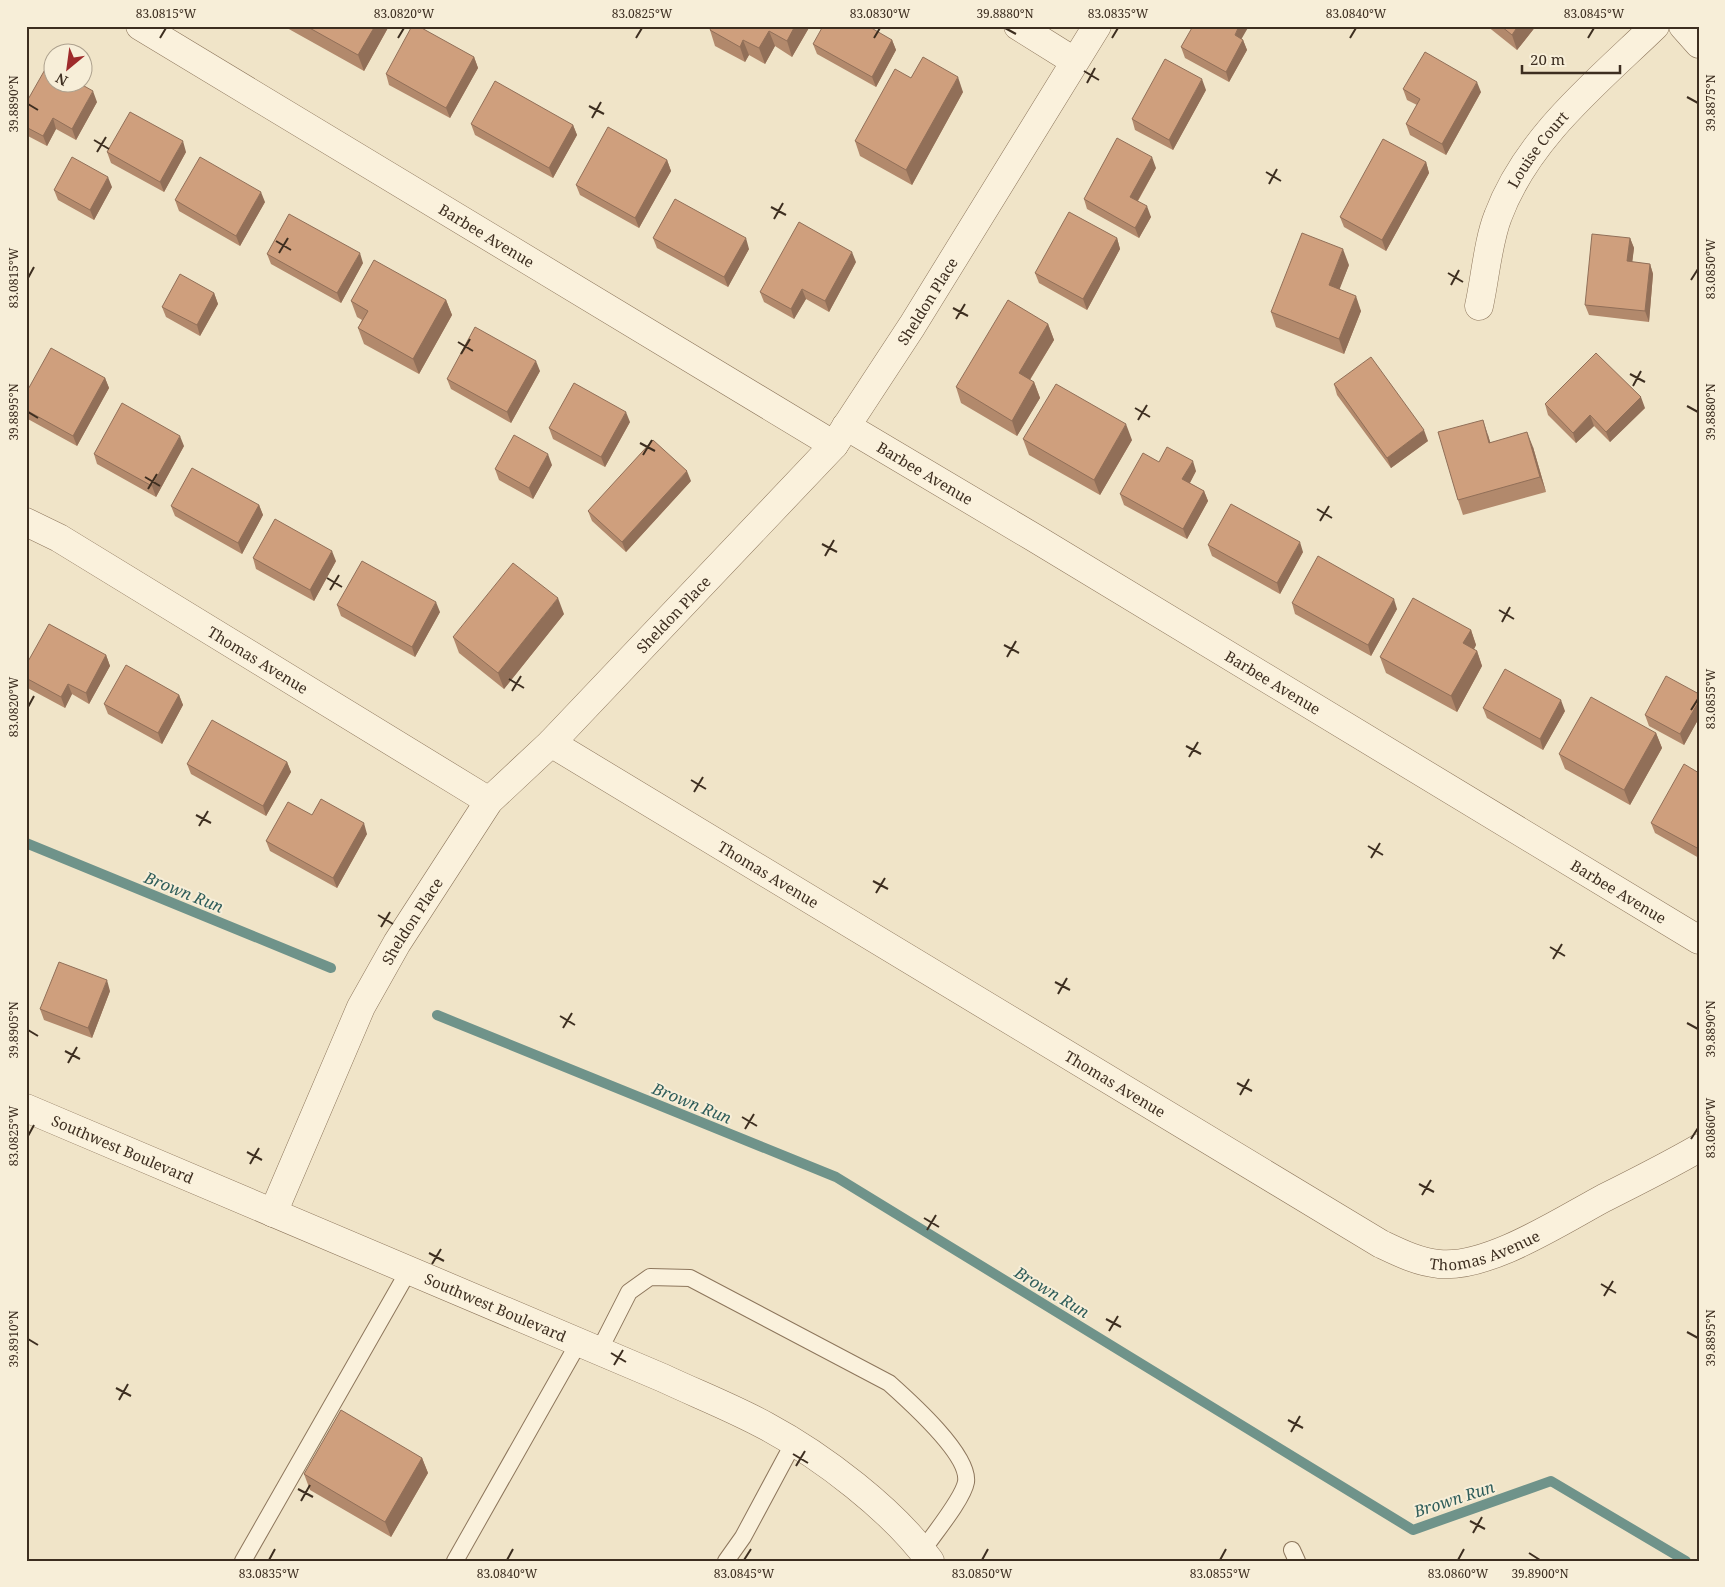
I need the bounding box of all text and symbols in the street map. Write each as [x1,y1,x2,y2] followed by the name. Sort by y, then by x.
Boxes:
[136,5,197,22] text: 83.0815°W
[374,5,435,22] text: 83.0820°W
[612,5,673,22] text: 83.0825°W
[850,5,911,22] text: 83.0830°W
[976,5,1034,22] text: 39.8880°N
[1088,5,1149,22] text: 83.0835°W
[1326,5,1387,22] text: 83.0840°W
[1564,5,1625,22] text: 83.0845°W
[42,42,92,92] north arrow
[1522,42,1620,74] scale bar
[1530,49,1565,69] text: 20 m
[52,69,71,91] text: N
[1702,74,1719,132] text: 39.8875°N
[5,75,22,133] text: 39.8890°N
[1503,107,1572,191] street label: Louise Court
[435,199,538,272] street label: Barbee Avenue
[1702,238,1719,299] text: 83.0850°W
[5,247,22,308] text: 83.0815°W
[892,254,962,349] street label: Sheldon Place
[5,383,22,441] text: 39.8895°N
[1702,383,1719,441] text: 39.8880°N
[873,437,977,509] street label: Barbee Avenue
[632,571,715,657] street label: Sheldon Place
[204,621,312,698] street label: Thomas Avenue
[1222,646,1324,719] street label: Barbee Avenue
[1702,668,1719,729] text: 83.0855°W
[5,676,22,737] text: 83.0820°W
[714,836,823,912] street label: Thomas Avenue
[1567,855,1670,928] street label: Barbee Avenue
[140,866,227,918] water label: Brown Run
[377,874,447,968] street label: Sheldon Place
[1702,1000,1719,1058] text: 39.8890°N
[5,1001,22,1059] text: 39.8905°N
[1061,1045,1169,1122] street label: Thomas Avenue
[648,1077,735,1129] water label: Brown Run
[1702,1097,1719,1158] text: 83.0860°W
[5,1105,22,1166] text: 83.0825°W
[49,1110,197,1188] street label: Southwest Boulevard
[1428,1225,1543,1274] street label: Thomas Avenue
[1010,1261,1094,1323] water label: Brown Run
[422,1268,570,1346] street label: Southwest Boulevard
[1702,1309,1719,1367] text: 39.8895°N
[5,1310,22,1368] text: 39.8910°N
[1410,1476,1497,1523] water label: Brown Run
[239,1565,300,1582] text: 83.0835°W
[477,1565,538,1582] text: 83.0840°W
[714,1565,775,1582] text: 83.0845°W
[952,1565,1013,1582] text: 83.0850°W
[1190,1565,1251,1582] text: 83.0855°W
[1428,1565,1489,1582] text: 83.0860°W
[1511,1565,1569,1582] text: 39.8900°N

